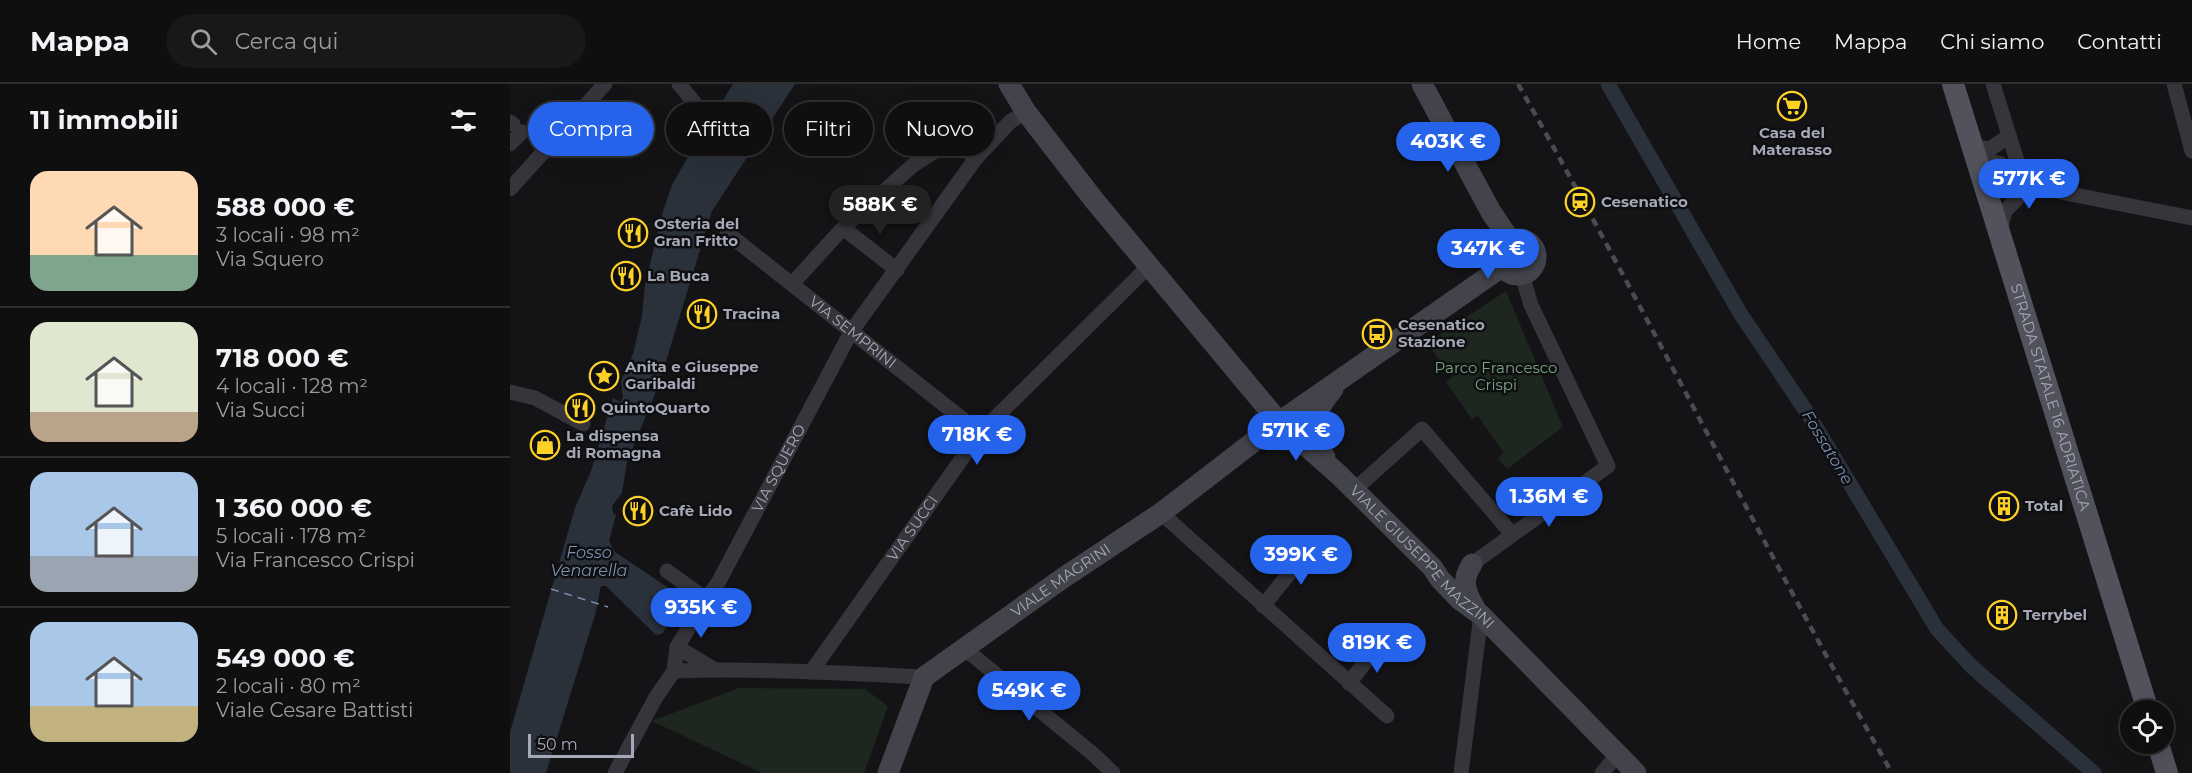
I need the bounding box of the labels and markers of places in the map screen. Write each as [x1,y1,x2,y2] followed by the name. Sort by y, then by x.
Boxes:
[1776,90,1808,122] supermarket icon: Casa del Materasso
[1399,122,1497,173] pin: 403K €
[1752,123,1832,159] place label: Casa del Materasso
[1980,159,2078,210] pin: 577K €
[831,185,929,236] pin: 588K €
[1564,186,1596,218] station icon: Cesenatico
[1601,192,1688,211] place label: Cesenatico
[654,214,739,250] place label: Osteria del Gran Fritto
[617,217,649,249] restaurant icon: Osteria del Gran Fritto
[1439,229,1537,280] pin: 347K €
[610,260,642,292] restaurant icon: La Buca
[647,266,710,285] place label: La Buca
[686,298,718,330] restaurant icon: Tracina
[723,304,780,323] place label: Tracina
[1398,315,1485,351] place label: Cesenatico Stazione
[1361,318,1393,350] bus stop icon: Cesenatico Stazione
[624,357,759,393] place label: Anita e Giuseppe Garibaldi
[588,360,620,392] place icon: Anita e Giuseppe Garibaldi
[564,392,596,424] restaurant icon: QuintoQuarto
[601,398,710,417] place label: QuintoQuarto
[1247,411,1345,462] pin: 571K €
[928,415,1026,466] pin: 718K €
[566,426,661,462] place label: La dispensa di Romagna
[529,429,561,461] shop icon: La dispensa di Romagna
[1494,477,1604,528] pin: 1.36M €
[1988,490,2020,522] building icon: Total
[622,495,654,527] restaurant icon: Cafè Lido
[2025,496,2063,515] place label: Total
[659,501,732,520] place label: Cafè Lido
[1252,535,1350,586] pin: 399K €
[652,588,750,639] pin: 935K €
[1986,599,2018,631] building icon: Terrybel
[2023,605,2087,624] place label: Terrybel
[1328,623,1426,674] pin: 819K €
[980,671,1078,722] pin: 549K €

